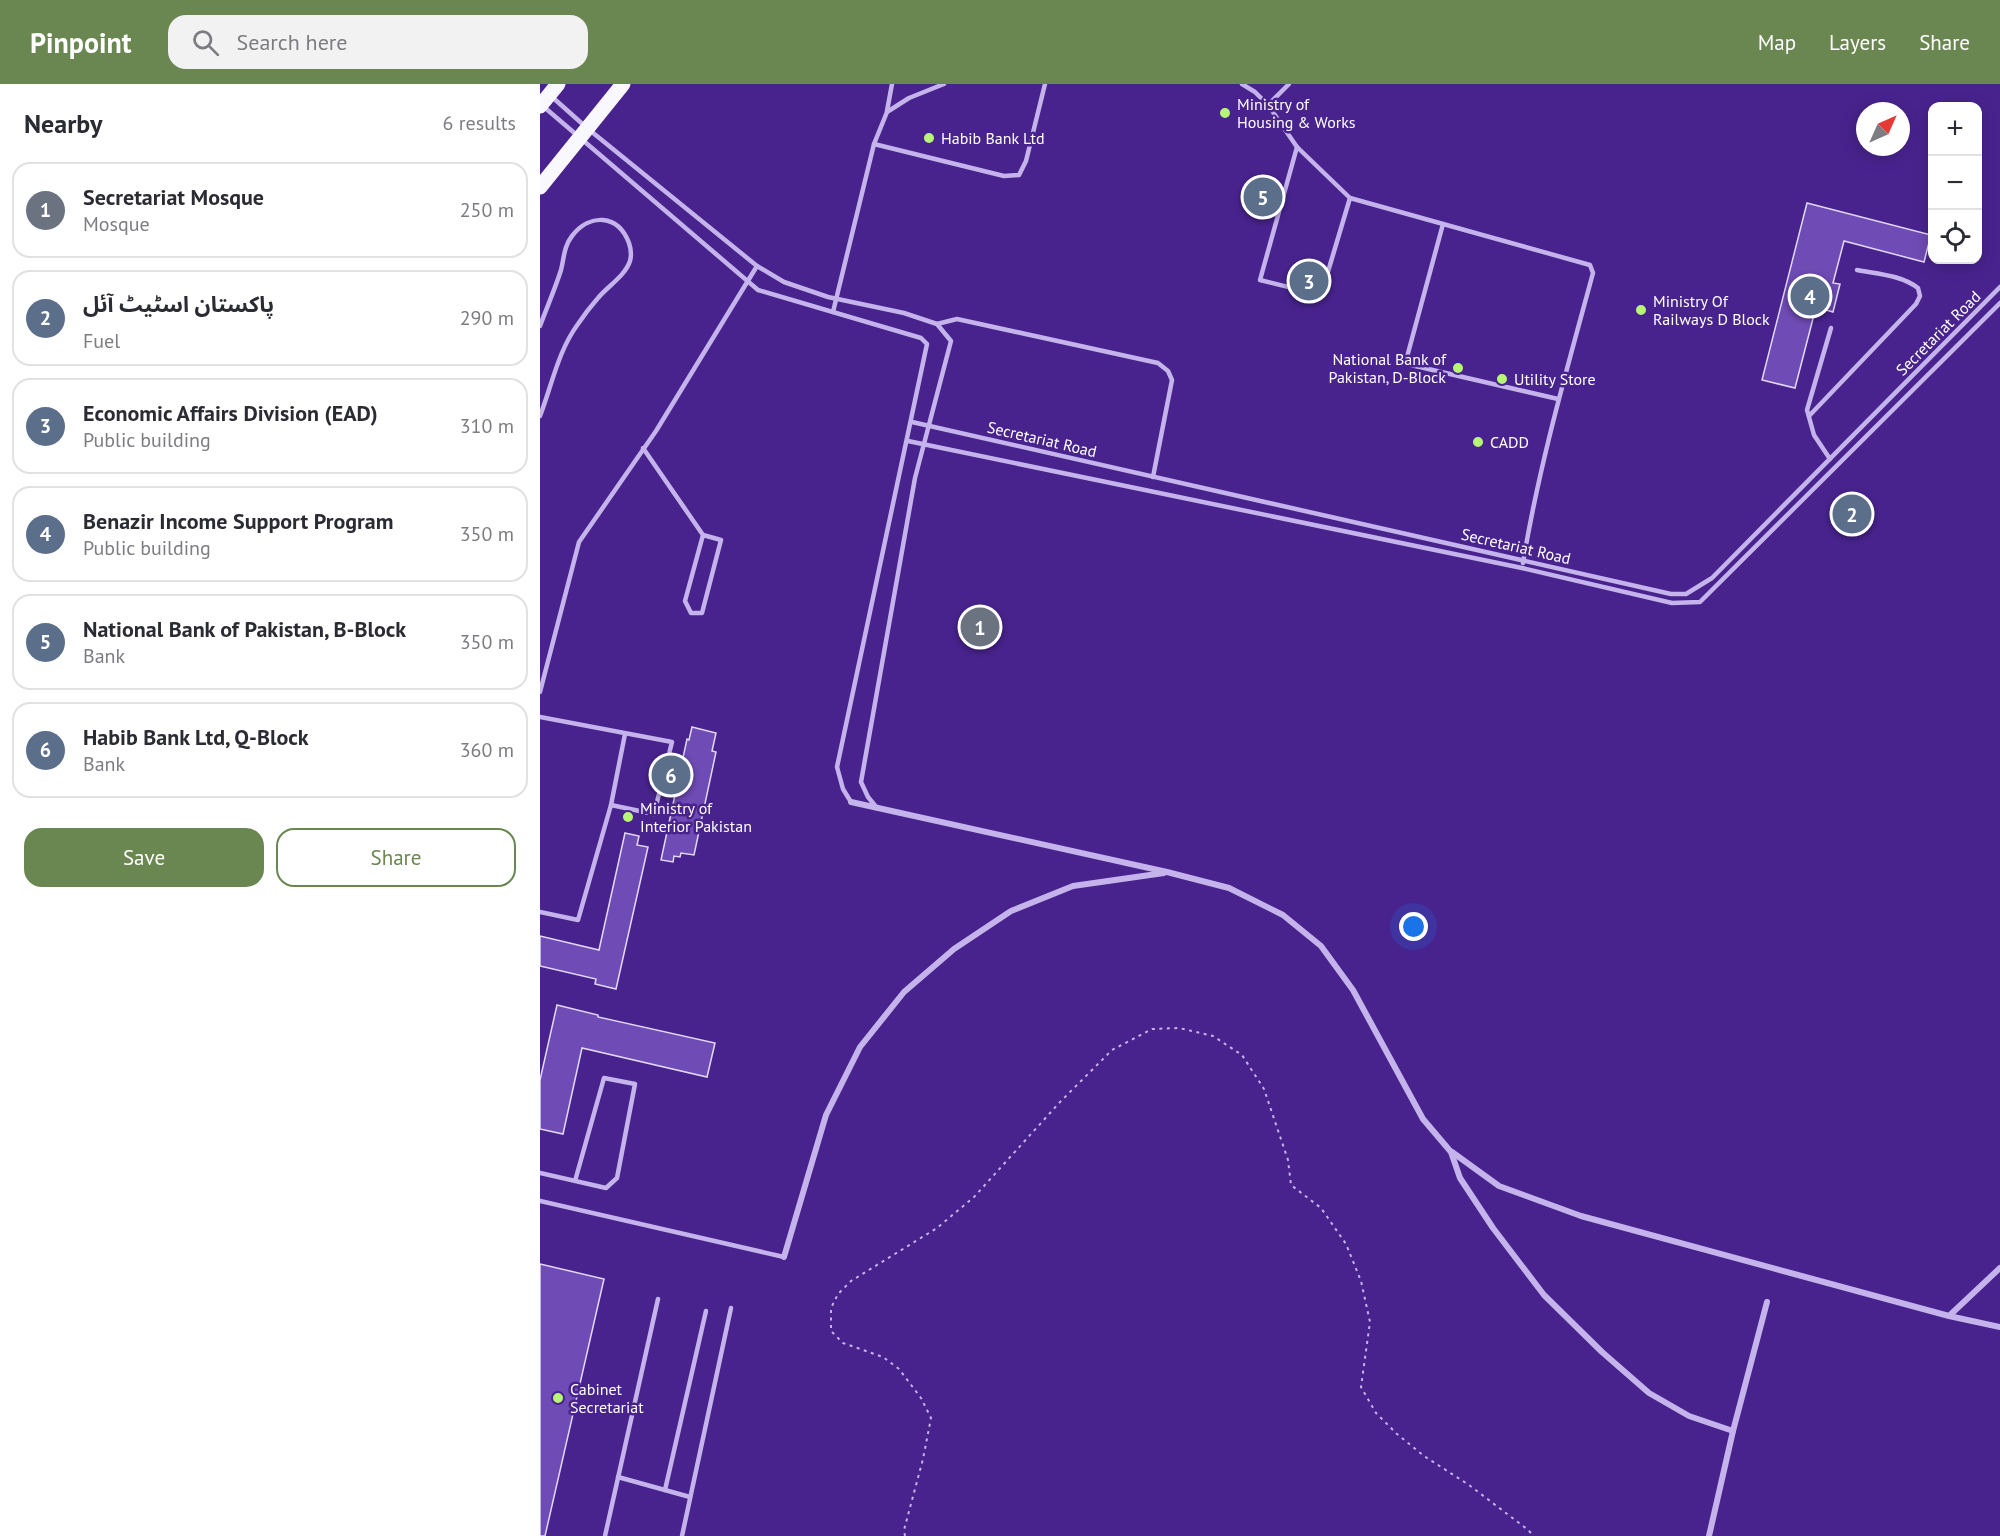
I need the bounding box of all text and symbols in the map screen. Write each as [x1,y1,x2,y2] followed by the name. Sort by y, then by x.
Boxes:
[168,15,588,69] search box
[30,24,132,61] text: Pinpoint
[189,26,222,59] icon: search
[237,28,347,56] text: Search here
[1758,29,1796,56] text: Map
[1829,29,1886,56] text: Layers
[1919,29,1970,56] text: Share
[1237,94,1356,132] place label: Ministry of Housing & Works
[1856,102,1910,156] north arrow
[1928,102,1982,264] map controls
[1928,102,1982,156] button: +
[1218,106,1232,120] marker: Ministry of Housing & Works
[24,107,102,140] text: Nearby
[443,110,516,136] text: 6 results
[941,128,1045,148] place label: Habib Bank Ltd
[922,131,936,145] marker: Habib Bank Ltd
[1928,156,1982,210] button: −
[1244,174,1282,220] pin: 5
[83,183,264,211] text: Secretariat Mosque
[40,197,51,223] text: 1
[460,197,514,223] text: 250 m
[1928,210,1982,264] button: locate
[83,211,150,237] text: Mosque
[1290,258,1328,304] pin: 3
[1790,274,1830,318] pin: 4
[1891,286,1985,380] street label: Secretariat Road
[83,290,274,318] text: پاکستان اسٹیٹ آئل
[1653,291,1770,329] place label: Ministry Of Railways D Block
[1634,303,1648,317] marker: Ministry Of Railways D Block
[40,305,51,331] text: 2
[460,305,514,331] text: 290 m
[83,328,120,354] text: Fuel
[1329,349,1447,387] place label: National Bank of Pakistan, D-Block
[1451,361,1465,375] marker: National Bank of Pakistan, D-Block
[1514,369,1596,389] place label: Utility Store
[1495,372,1509,386] marker: Utility Store
[83,399,378,427] text: Economic Affairs Division (EAD)
[40,413,51,439] text: 3
[460,413,514,439] text: 310 m
[985,417,1099,461] street label: Secretariat Road
[83,427,211,453] text: Public building
[1490,432,1529,452] place label: CADD
[1471,435,1485,449] marker: CADD
[1832,492,1872,536] pin: 2
[83,507,393,535] text: Benazir Income Support Program
[40,521,51,547] text: 4
[460,521,514,547] text: 350 m
[1459,524,1573,568] street label: Secretariat Road
[83,535,211,561] text: Public building
[960,604,1000,650] pin: 1
[83,615,406,643] text: National Bank of Pakistan, B-Block
[40,629,51,655] text: 5
[460,629,514,655] text: 350 m
[83,643,125,669] text: Bank
[83,723,309,751] text: Habib Bank Ltd, Q-Block
[40,737,51,763] text: 6
[460,737,514,763] text: 360 m
[83,751,125,777] text: Bank
[652,752,690,798] pin: 6
[640,798,752,836] place label: Ministry of Interior Pakistan
[621,810,635,824] marker: Ministry of Interior Pakistan
[24,828,264,887] button: Save
[276,828,516,887] button: Share
[1399,912,1428,941] your location
[570,1379,644,1417] place label: Cabinet Secretariat
[551,1391,565,1405] marker: Cabinet Secretariat

